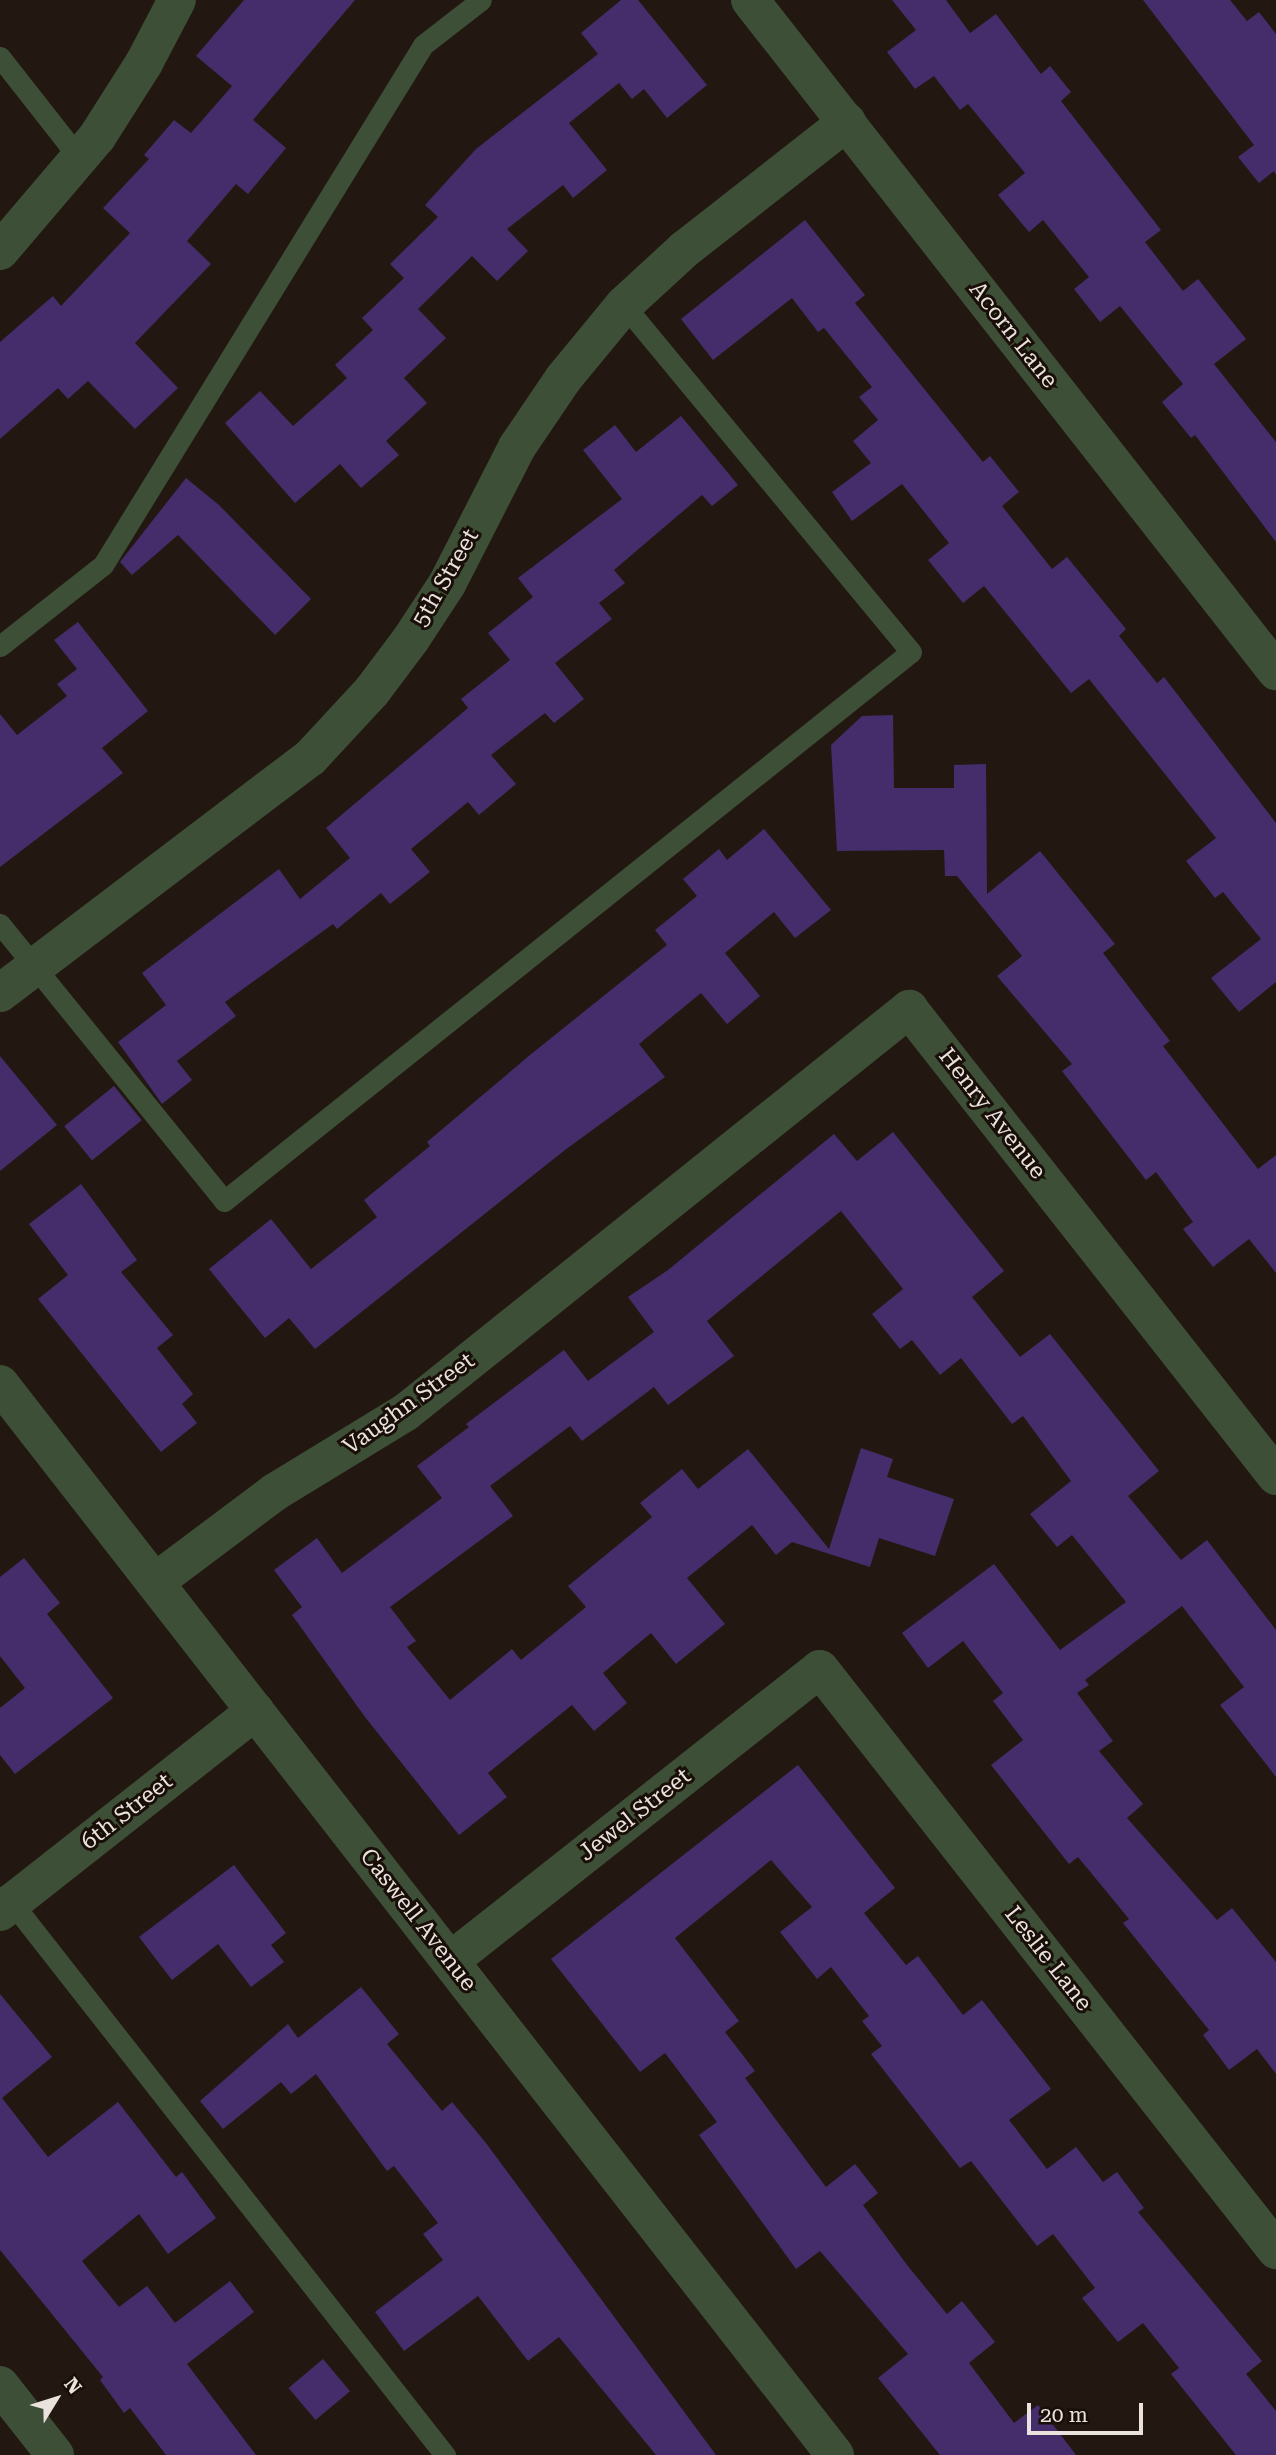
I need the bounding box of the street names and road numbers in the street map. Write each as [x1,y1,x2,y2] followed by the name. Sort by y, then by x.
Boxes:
[963,276,1063,394] street label: Acorn Lane
[407,524,485,632] street label: 5th Street
[932,1043,1052,1185] street label: Henry Avenue
[338,1347,480,1461] street label: Vaughn Street
[573,1763,697,1867] street label: Jewel Street
[76,1768,178,1856] street label: 6th Street
[354,1843,482,1997] street label: Caswell Avenue
[999,1901,1097,2017] street label: Leslie Lane

